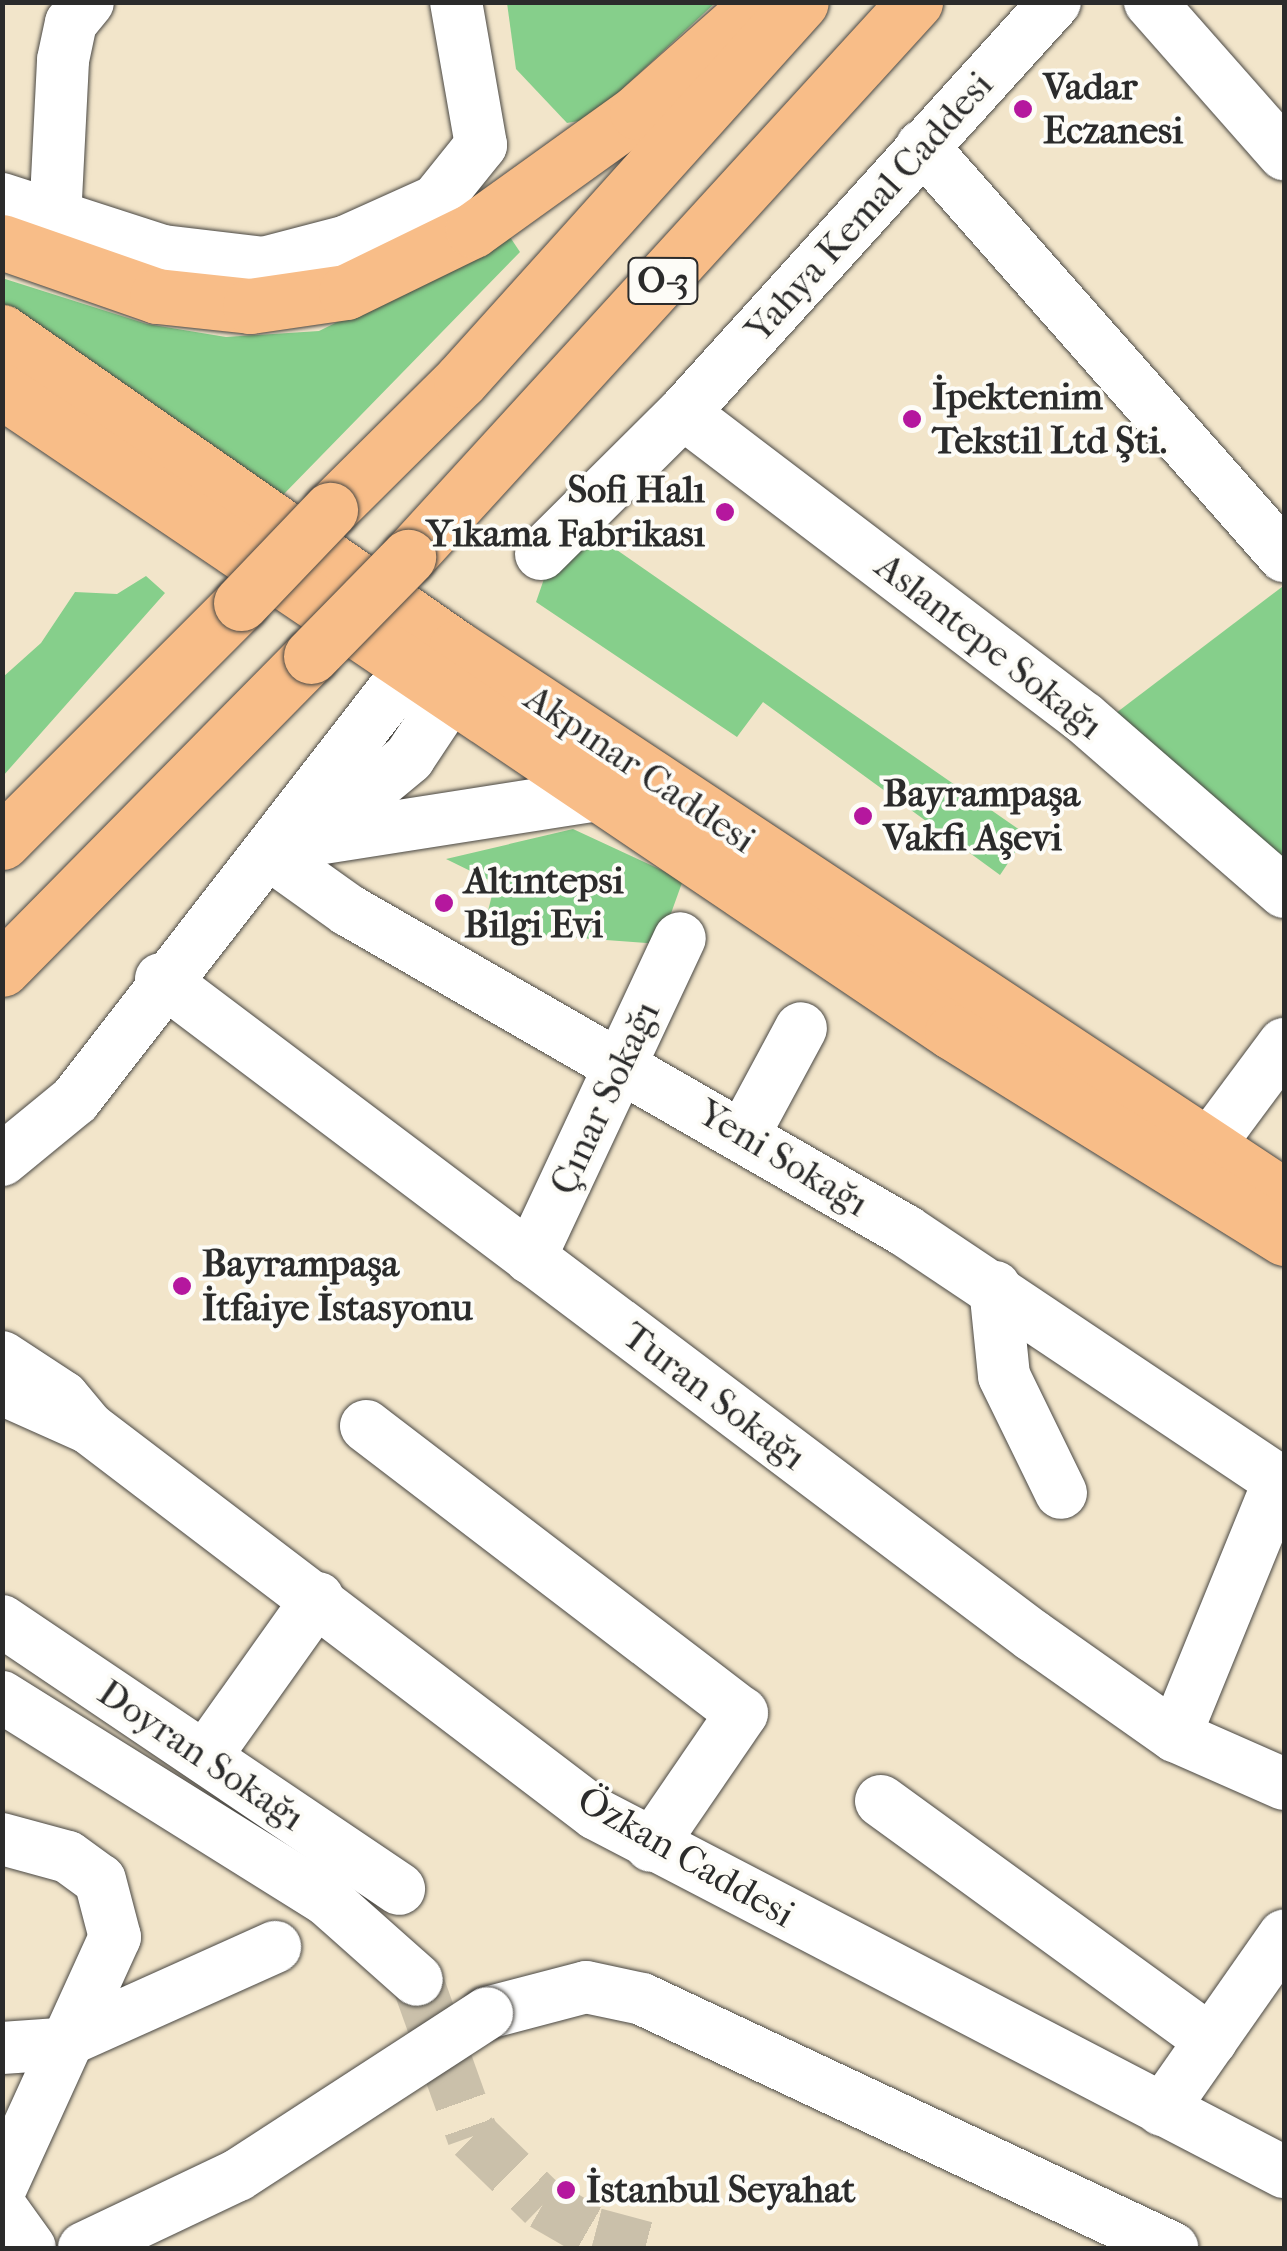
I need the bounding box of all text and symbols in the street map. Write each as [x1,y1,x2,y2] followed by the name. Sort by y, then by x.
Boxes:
[736,62,1002,352] street label: Yahya Kemal Caddesi
[1043,64,1183,153] place label: Vadar Eczanesi
[1012,98,1034,120] marker: Vadar Eczanesi
[626,251,700,311] road number: O-3
[932,374,1167,464] place label: İpektenim Tekstil Ltd Şti.
[901,408,923,430] marker: İpektenim Tekstil Ltd Şti.
[426,467,705,556] place label: Sofi Halı Yıkama Fabrikası
[714,501,736,523] marker: Sofi Halı Yıkama Fabrikası
[866,543,1112,749] street label: Aslantepe Sokağı
[516,675,764,863] street label: Akpınar Caddesi
[883,771,1080,861] place label: Bayrampaşa Vakfı Aşevi
[852,805,874,827] marker: Bayrampaşa Vakfı Aşevi
[464,858,624,948] place label: Altıntepsi Bilgi Evi
[433,892,455,914] marker: Altıntepsi Bilgi Evi
[540,994,670,1202] street label: Çınar Sokağı
[690,1090,876,1226] street label: Yeni Sokağı
[202,1241,473,1330] place label: Bayrampaşa İtfaiye İstasyonu
[171,1275,193,1297] marker: Bayrampaşa İtfaiye İstasyonu
[613,1312,815,1480] street label: Turan Sokağı
[89,1669,313,1841] street label: Doyran Sokağı
[569,1777,803,1937] street label: Özkan Caddesi
[586,2167,855,2213] place label: İstanbul Seyahat
[555,2179,577,2201] marker: İstanbul Seyahat

